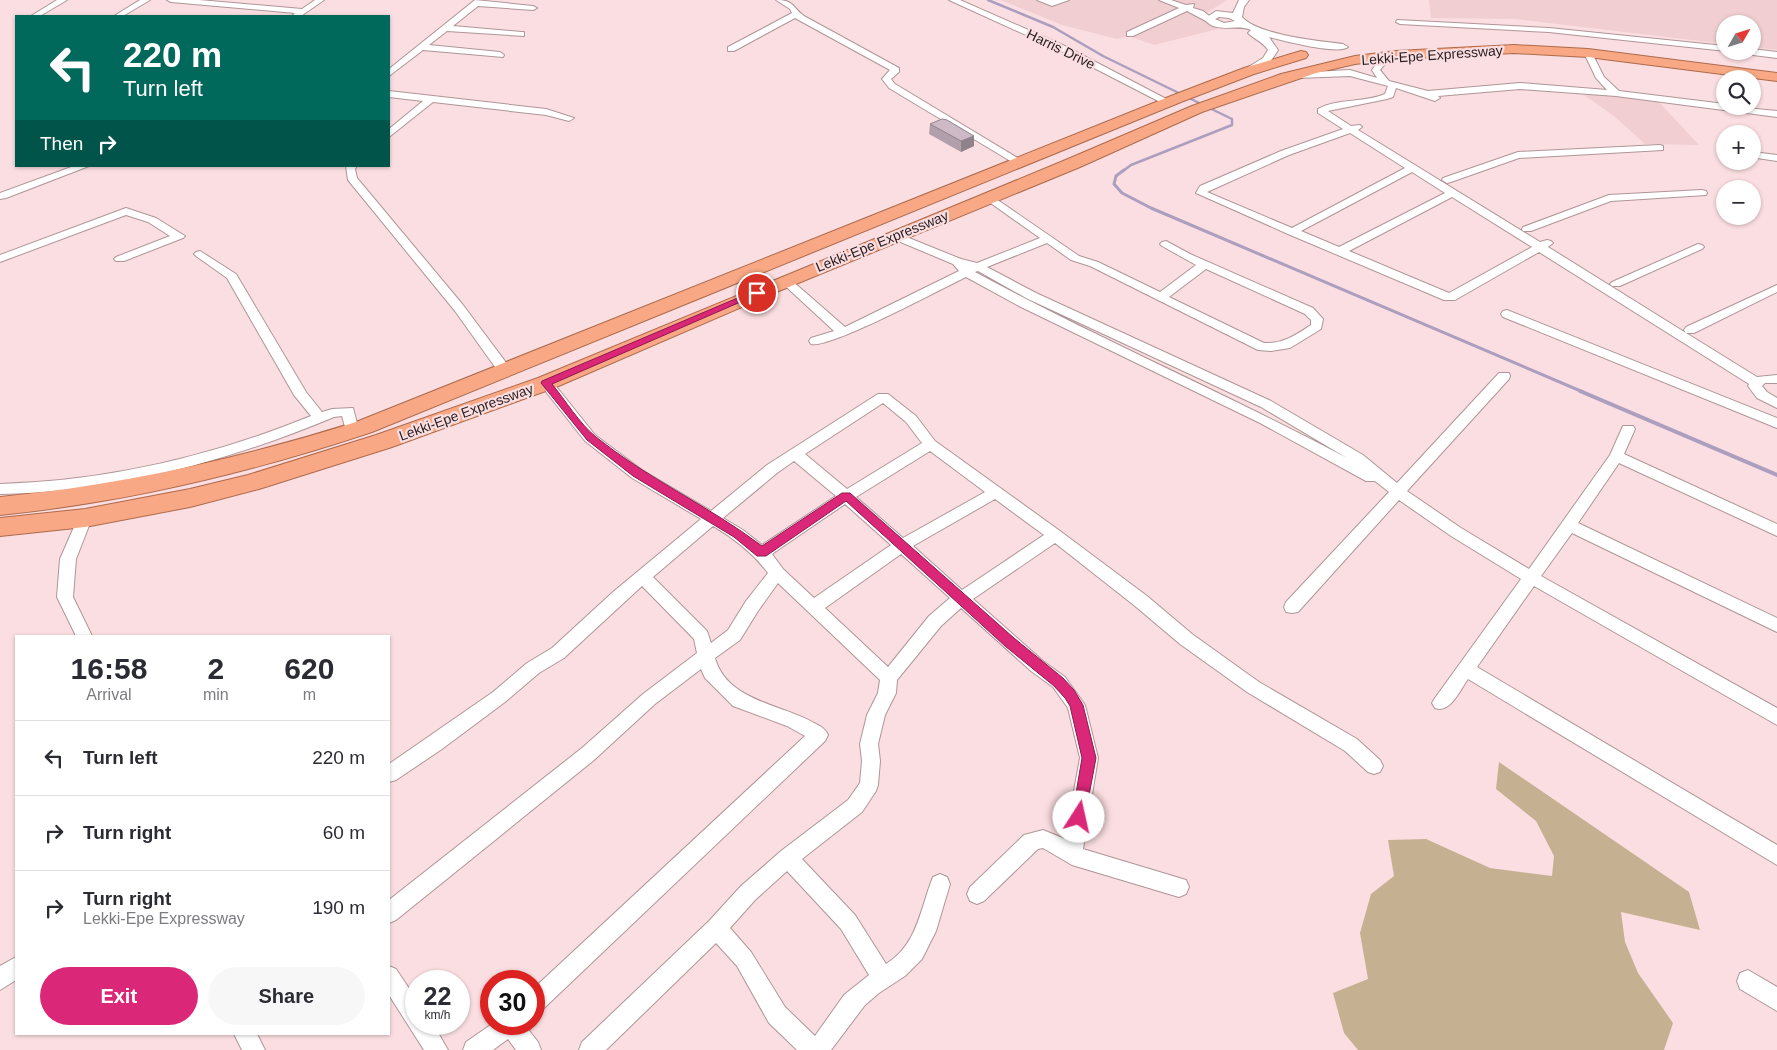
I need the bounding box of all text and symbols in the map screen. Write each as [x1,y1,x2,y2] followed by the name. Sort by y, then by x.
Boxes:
[1716,15,1761,60] north arrow
[1716,15,1761,225] map controls
[1024,26,1098,72] street label: Harris Drive
[40,35,105,100] icon: left
[123,35,222,74] text: 220 m
[1361,42,1503,68] street label: Lekki-Epe Expressway
[1716,70,1761,115] button: search
[123,76,203,101] text: Turn left
[1716,125,1761,170] button: +
[93,130,121,158] icon: right
[40,133,83,154] text: Then
[1716,180,1761,225] button: −
[813,207,951,275] street label: Lekki-Epe Expressway
[736,272,778,314] pin
[743,279,771,307] icon: arrive
[397,380,535,444] street label: Lekki-Epe Expressway
[71,652,147,685] text: 16:58
[207,652,224,685] text: 2
[284,652,334,685] text: 620
[86,686,132,703] text: Arrival
[203,686,229,703] text: min
[303,686,316,703] text: m
[40,744,68,772] icon: left
[83,747,158,768] text: Turn left
[312,747,365,768] text: 220 m
[1052,790,1104,842] position arrow
[40,819,68,847] icon: right
[83,822,171,843] text: Turn right
[323,822,365,843] text: 60 m
[83,888,171,909] text: Turn right
[40,894,68,922] icon: right
[312,897,365,918] text: 190 m
[83,910,245,927] text: Lekki-Epe Expressway
[40,967,198,1025] button: Exit
[208,967,365,1025] button: Share
[480,970,545,1035] speed limit sign: 30
[424,982,451,1010] text: 22
[424,1008,451,1022] text: km/h

